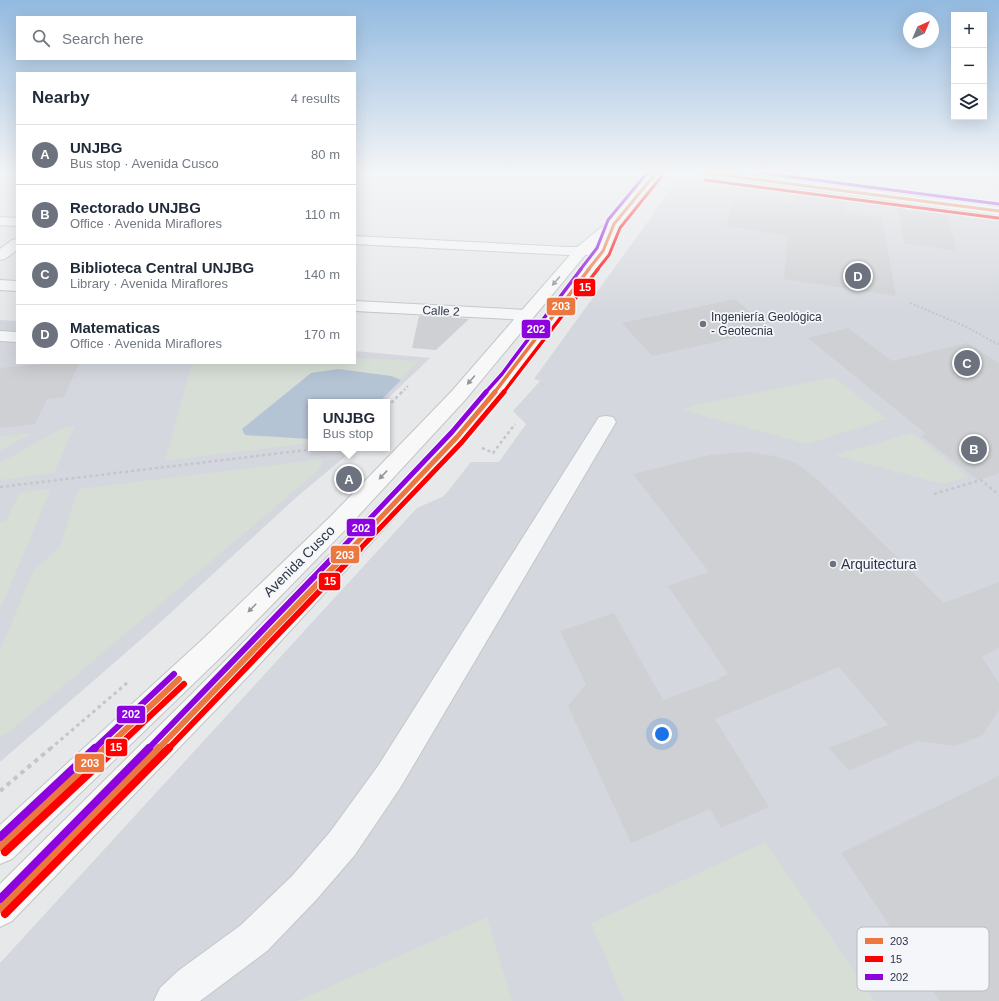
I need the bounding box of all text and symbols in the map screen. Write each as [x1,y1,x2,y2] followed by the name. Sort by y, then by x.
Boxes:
[903,12,939,48] north arrow
[951,12,987,120] map controls
[951,12,987,48] button: +
[16,16,356,60] search box
[30,27,52,49] icon: search
[62,30,144,47] text: Search here
[951,48,987,84] button: −
[951,84,987,120] button: layers
[32,88,90,107] text: Nearby
[291,91,340,106] text: 4 results
[70,139,123,156] text: UNJBG
[40,147,50,162] text: A
[311,147,340,162] text: 80 m
[70,156,219,171] text: Bus stop · Avenida Cusco
[70,199,201,216] text: Rectorado UNJBG
[40,207,50,222] text: B
[305,207,340,222] text: 110 m
[70,216,222,231] text: Office · Avenida Miraflores
[70,259,254,276] text: Biblioteca Central UNJBG
[845,261,871,291] pin: D
[40,267,50,282] text: C
[304,267,340,282] text: 140 m
[70,276,228,291] text: Library · Avenida Miraflores
[551,276,560,286] one-way arrow
[573,278,596,297] line badge: 15
[579,281,591,293] text: 15
[546,297,576,316] line badge: 203
[552,300,570,312] text: 203
[422,303,460,319] street label: Calle 2
[711,310,822,338] place label: Ingeniería Geológica - Geotecnia
[70,319,160,336] text: Matematicas
[521,319,551,339] line badge: 202
[698,319,708,329] marker: Ingeniería Geológica - Geotecnia
[527,323,545,335] text: 202
[40,327,50,342] text: D
[304,327,340,342] text: 170 m
[70,336,222,351] text: Office · Avenida Miraflores
[954,348,980,378] pin: C
[467,375,476,385] one-way arrow
[308,399,390,451] popup
[323,409,375,426] text: UNJBG
[323,426,373,441] text: Bus stop
[961,434,987,464] pin: B
[336,464,362,494] pin: A
[378,470,388,480] one-way arrow
[346,518,376,537] line badge: 202
[260,522,338,600] street label: Avenida Cusco
[352,522,370,534] text: 202
[330,545,360,564] line badge: 203
[336,549,354,561] text: 203
[841,556,917,572] place label: Arquitectura
[828,559,838,569] marker: Arquitectura
[318,572,341,591] line badge: 15
[324,575,336,587] text: 15
[248,603,257,613] one-way arrow
[116,705,146,724] line badge: 202
[122,708,140,720] text: 202
[652,724,672,744] your location
[105,738,128,757] line badge: 15
[110,741,122,753] text: 15
[74,753,105,773] line badge: 203
[81,757,99,769] text: 203
[857,927,989,991] legend
[890,935,908,947] text: 203
[890,953,902,965] text: 15
[890,971,908,983] text: 202

